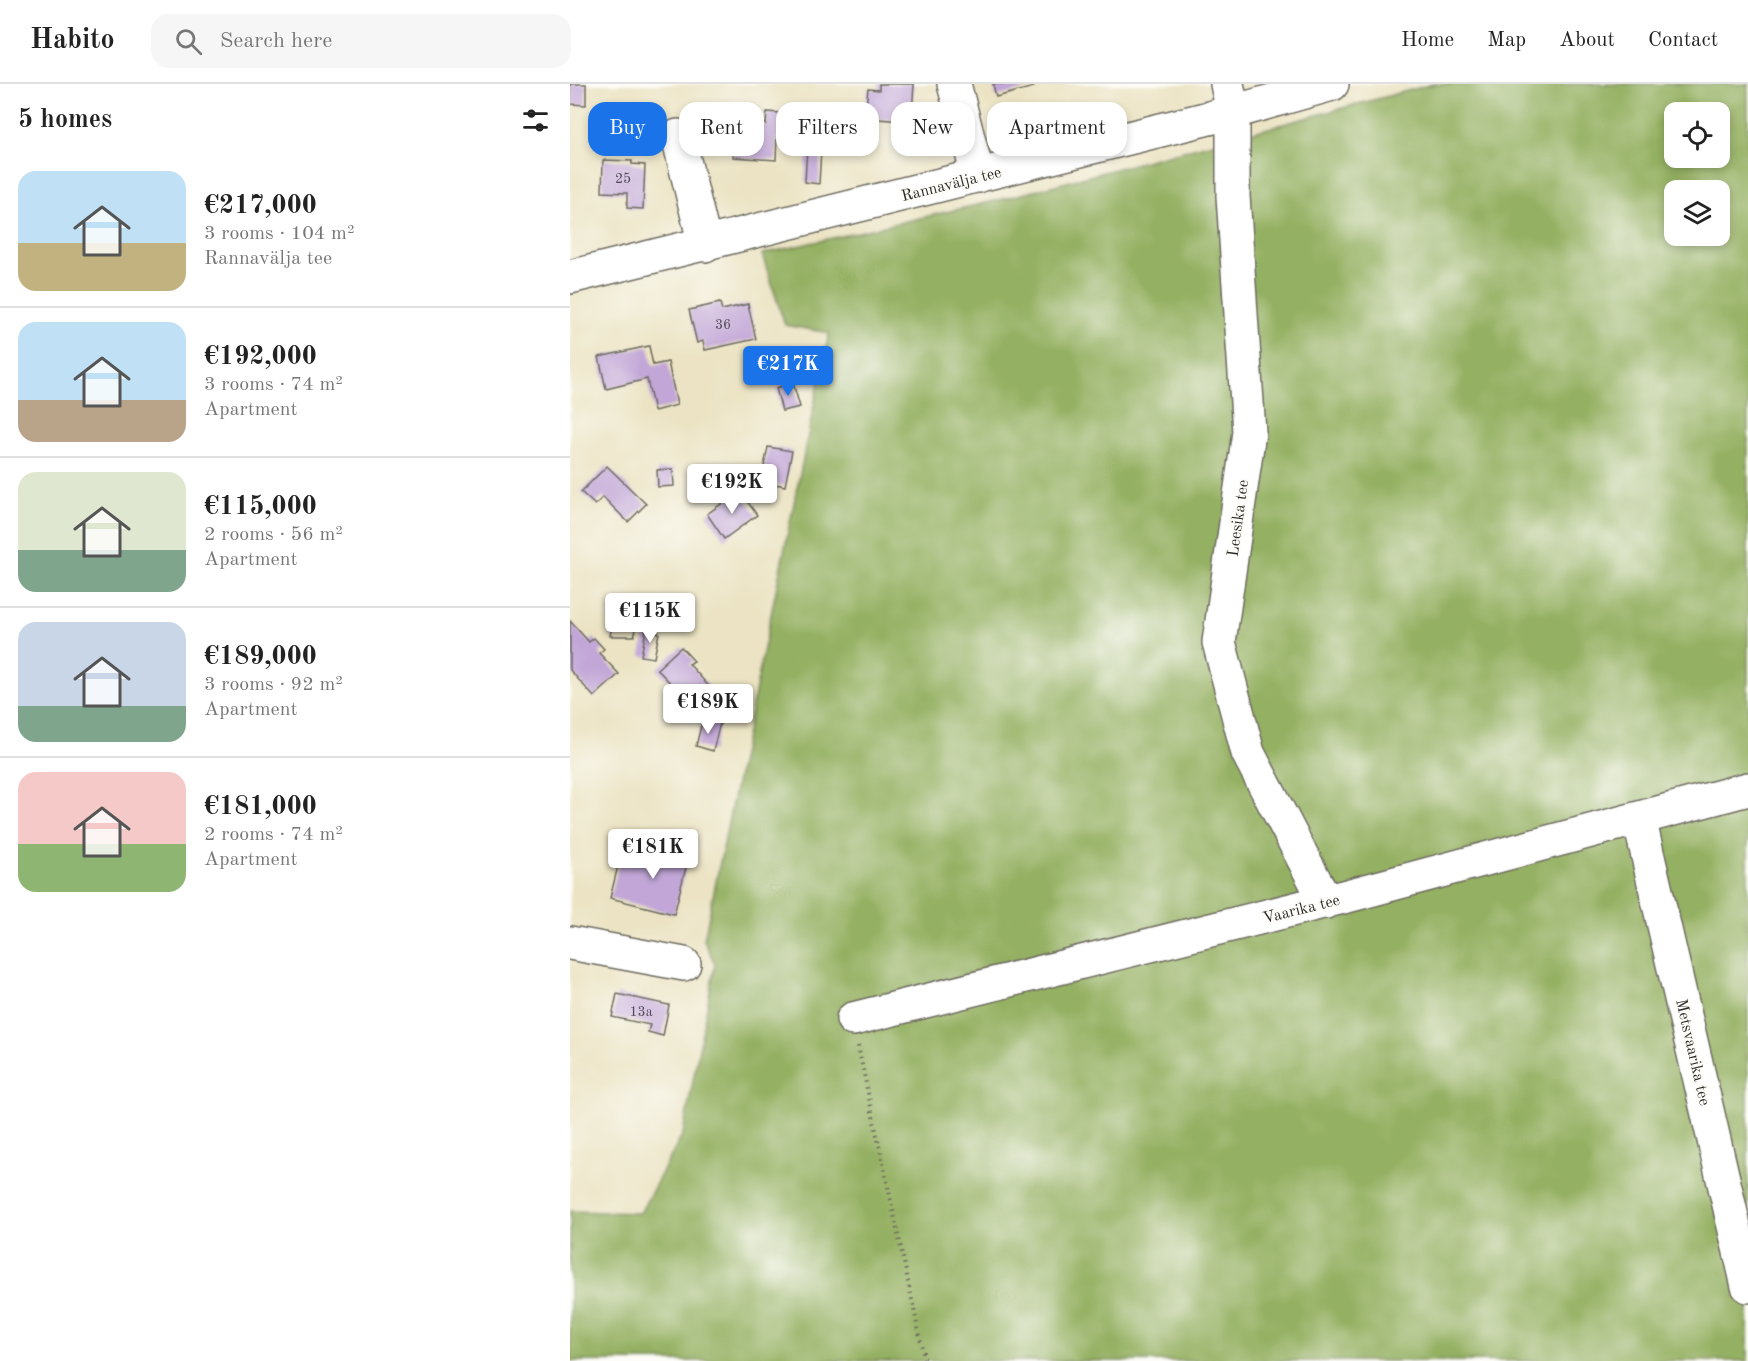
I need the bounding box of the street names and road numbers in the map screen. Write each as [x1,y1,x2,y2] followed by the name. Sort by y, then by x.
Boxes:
[900,165,1003,205] street label: Rannavälja tee
[1226,479,1252,558] street label: Leesika tee
[1261,893,1342,927] street label: Vaarika tee
[1672,998,1712,1107] street label: Metsvaarika tee

